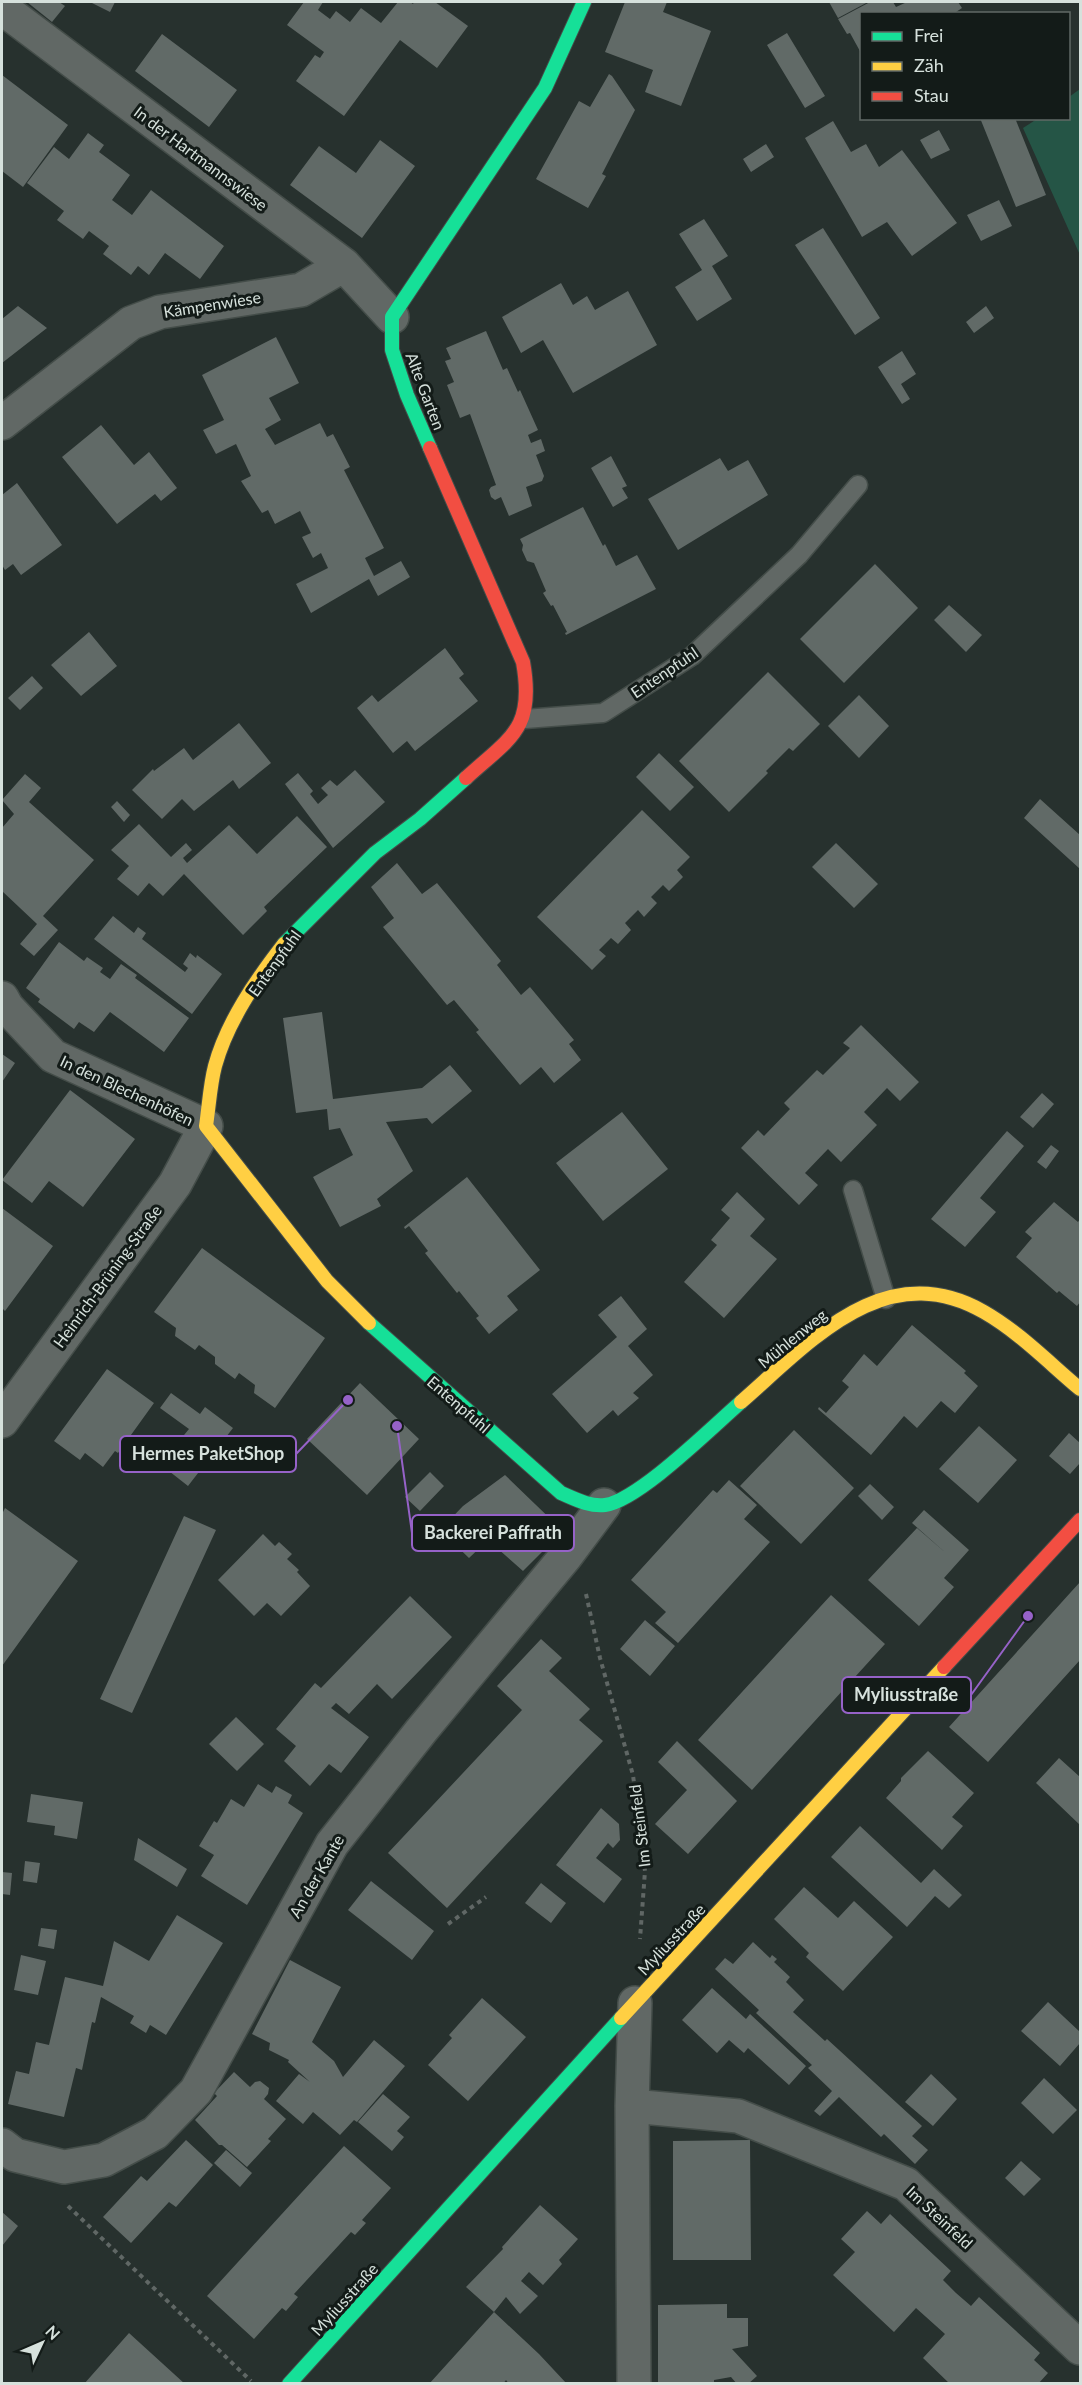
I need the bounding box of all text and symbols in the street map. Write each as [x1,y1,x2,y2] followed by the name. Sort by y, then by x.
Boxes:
[860,12,1070,120] legend
[914,24,943,46] text: Frei
[914,54,944,76] text: Zäh
[914,84,949,106] text: Stau
[131,102,271,214] street label: In der Hartmannswiese
[162,287,262,321] street label: Kämpenwiese
[403,350,449,432] street label: Alte Garten
[627,643,701,701] street label: Entenpfuhl
[244,926,304,1000] street label: Entenpfuhl
[57,1051,197,1129] street label: In den Blechenhöfen
[49,1201,165,1351] street label: Heinrich-Brüning-Straße
[754,1305,830,1371] street label: Mühlenweg
[424,1372,494,1436] street label: Entenpfuhl
[120,1436,296,1472] callout: Hermes PaketShop
[132,1442,284,1464] text: Hermes PaketShop
[412,1515,574,1551] callout: Backerei Paffrath
[424,1521,562,1543] text: Backerei Paffrath
[842,1677,971,1713] callout: Myliusstraße
[854,1683,958,1705] text: Myliusstraße
[624,1784,654,1868] street label: Im Steinfeld
[285,1831,347,1921] street label: An der Kante
[633,1899,709,1979] street label: Myliusstraße
[903,2182,977,2252] street label: Im Steinfeld
[307,2259,381,2339] street label: Myliusstraße
[12,2313,72,2373] north arrow
[42,2321,64,2343] text: N

